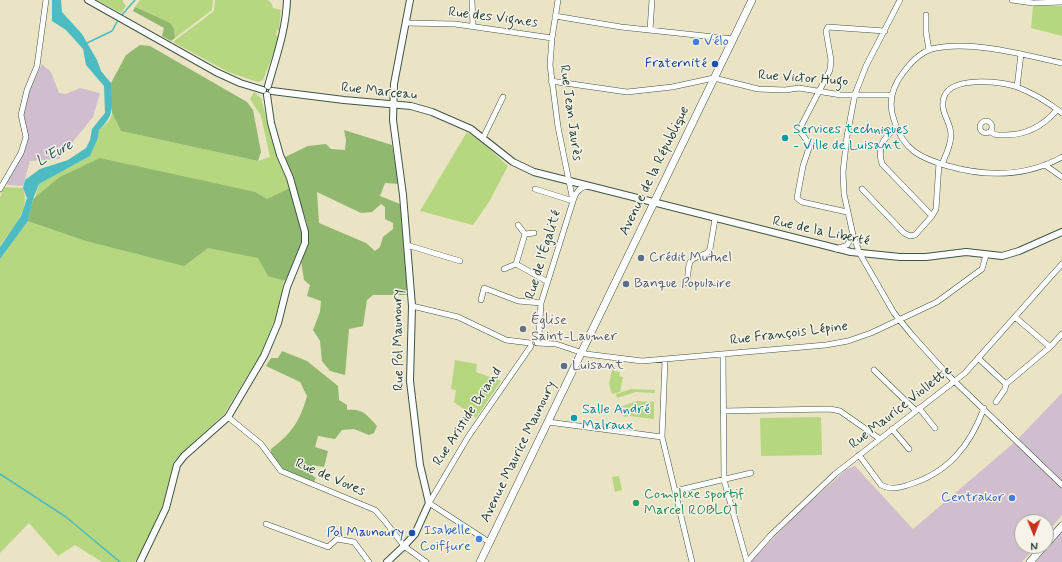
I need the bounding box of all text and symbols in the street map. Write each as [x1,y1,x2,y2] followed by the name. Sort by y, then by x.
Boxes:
[447,4,539,32] street label: Rue des Vignes
[704,34,729,50] place label: Vélo
[691,37,701,47] marker: Vélo
[645,56,707,72] place label: Fraternité
[710,59,720,69] marker: Fraternité
[555,64,585,162] street label: Rue Jean Jaurès
[757,67,849,91] street label: Rue Victor Hugo
[340,80,418,104] street label: Rue Marceau
[616,104,694,238] street label: Avenue de la République
[793,122,908,154] place label: Services techniques - Ville de Luisant
[780,133,790,143] marker: Services techniques - Ville de Luisant
[33,137,77,171] water label: L'Eure
[522,208,566,302] street label: Rue de l'Égalité
[771,214,871,250] street label: Rue de la Liberté
[649,250,732,266] place label: Crédit Mutuel
[636,253,646,263] marker: Crédit Mutuel
[634,276,731,292] place label: Banque Populaire
[621,279,631,289] marker: Banque Populaire
[390,289,408,391] street label: Rue Pol Maunoury
[531,313,617,346] place label: Église Saint-Laumer
[729,318,849,350] street label: Rue François Lépine
[518,324,528,334] marker: Église Saint-Laumer
[572,358,624,374] place label: Luisant
[559,361,569,371] marker: Luisant
[846,363,956,453] street label: Rue Maurice Viollette
[430,365,506,469] street label: Rue Aristide Briand
[477,379,561,525] street label: Avenue Maurice Maunoury
[582,402,650,434] place label: Salle André Malraux
[569,413,579,423] marker: Salle André Malraux
[292,456,368,500] street label: Rue de Voves
[644,487,744,520] place label: Complexe sportif Marcel ROBLOT
[941,490,1004,506] place label: Centrakor
[1007,493,1017,503] marker: Centrakor
[631,498,641,508] marker: Complexe sportif Marcel ROBLOT
[1014,514,1054,554] north arrow
[420,523,471,556] place label: Isabelle Coiffure
[327,525,404,541] place label: Pol Maunoury
[407,528,417,538] marker: Pol Maunoury
[474,534,484,544] marker: Isabelle Coiffure
[1030,538,1038,552] text: N

